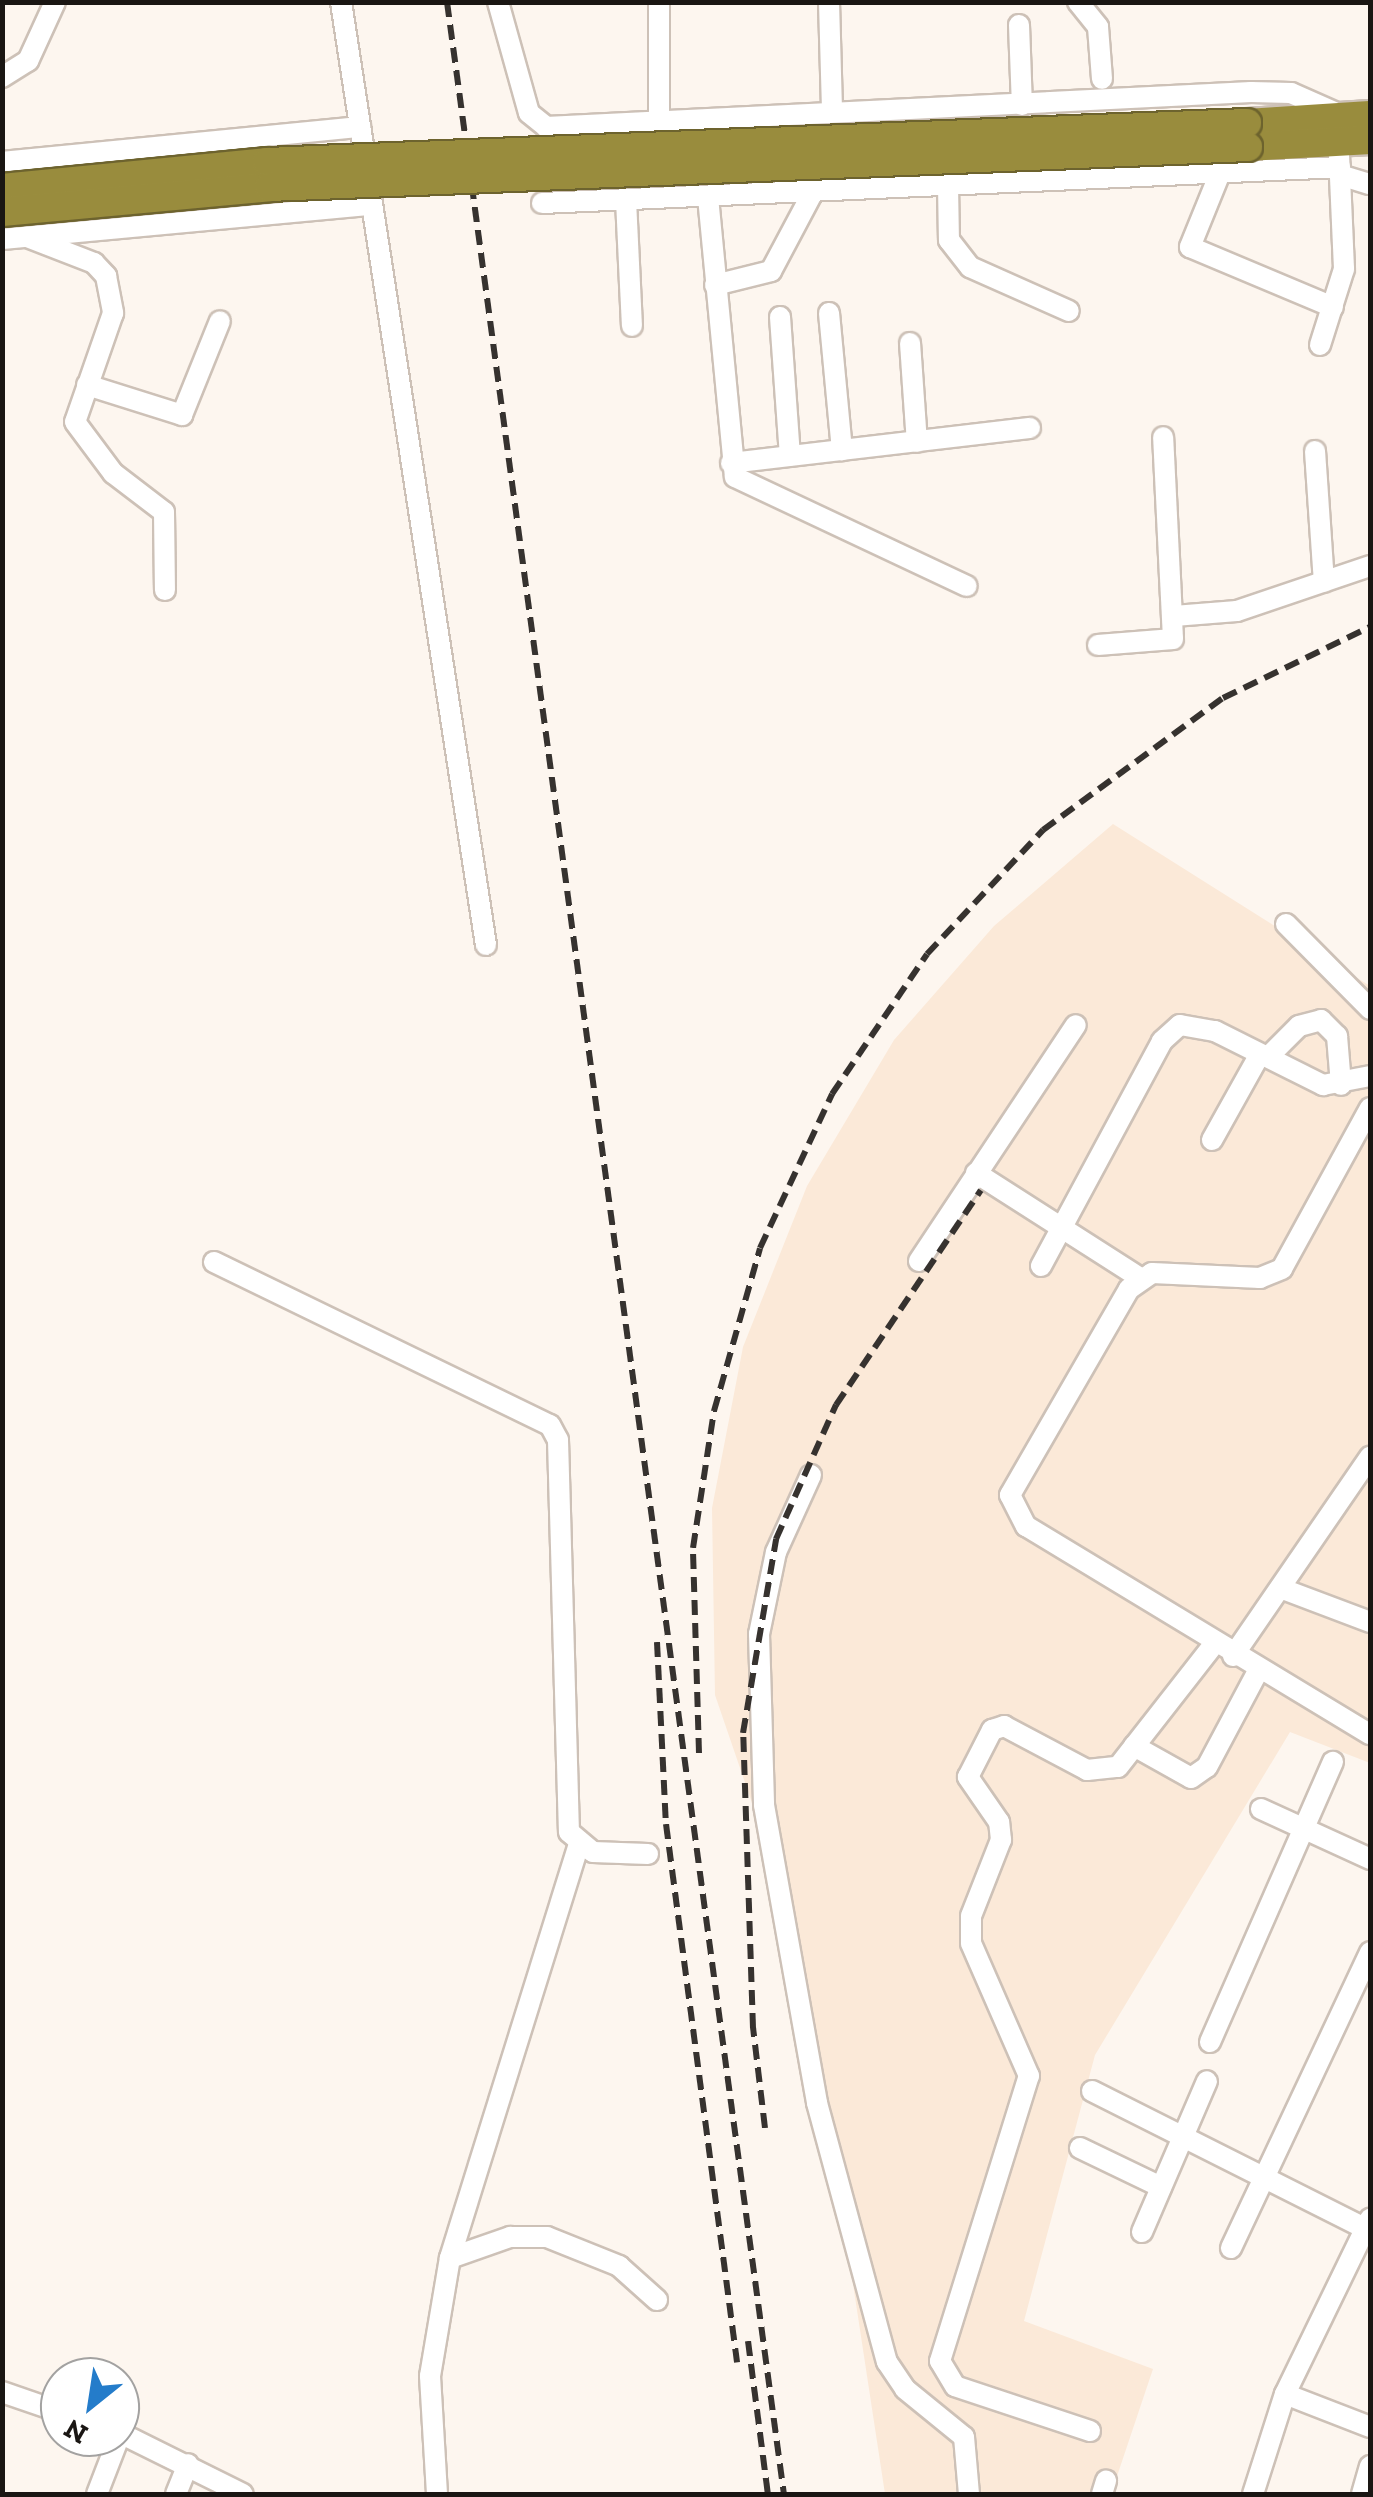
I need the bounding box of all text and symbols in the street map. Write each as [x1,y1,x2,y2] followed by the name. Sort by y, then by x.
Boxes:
[40,2357,140,2457] north arrow
[58,2412,93,2451] text: N

